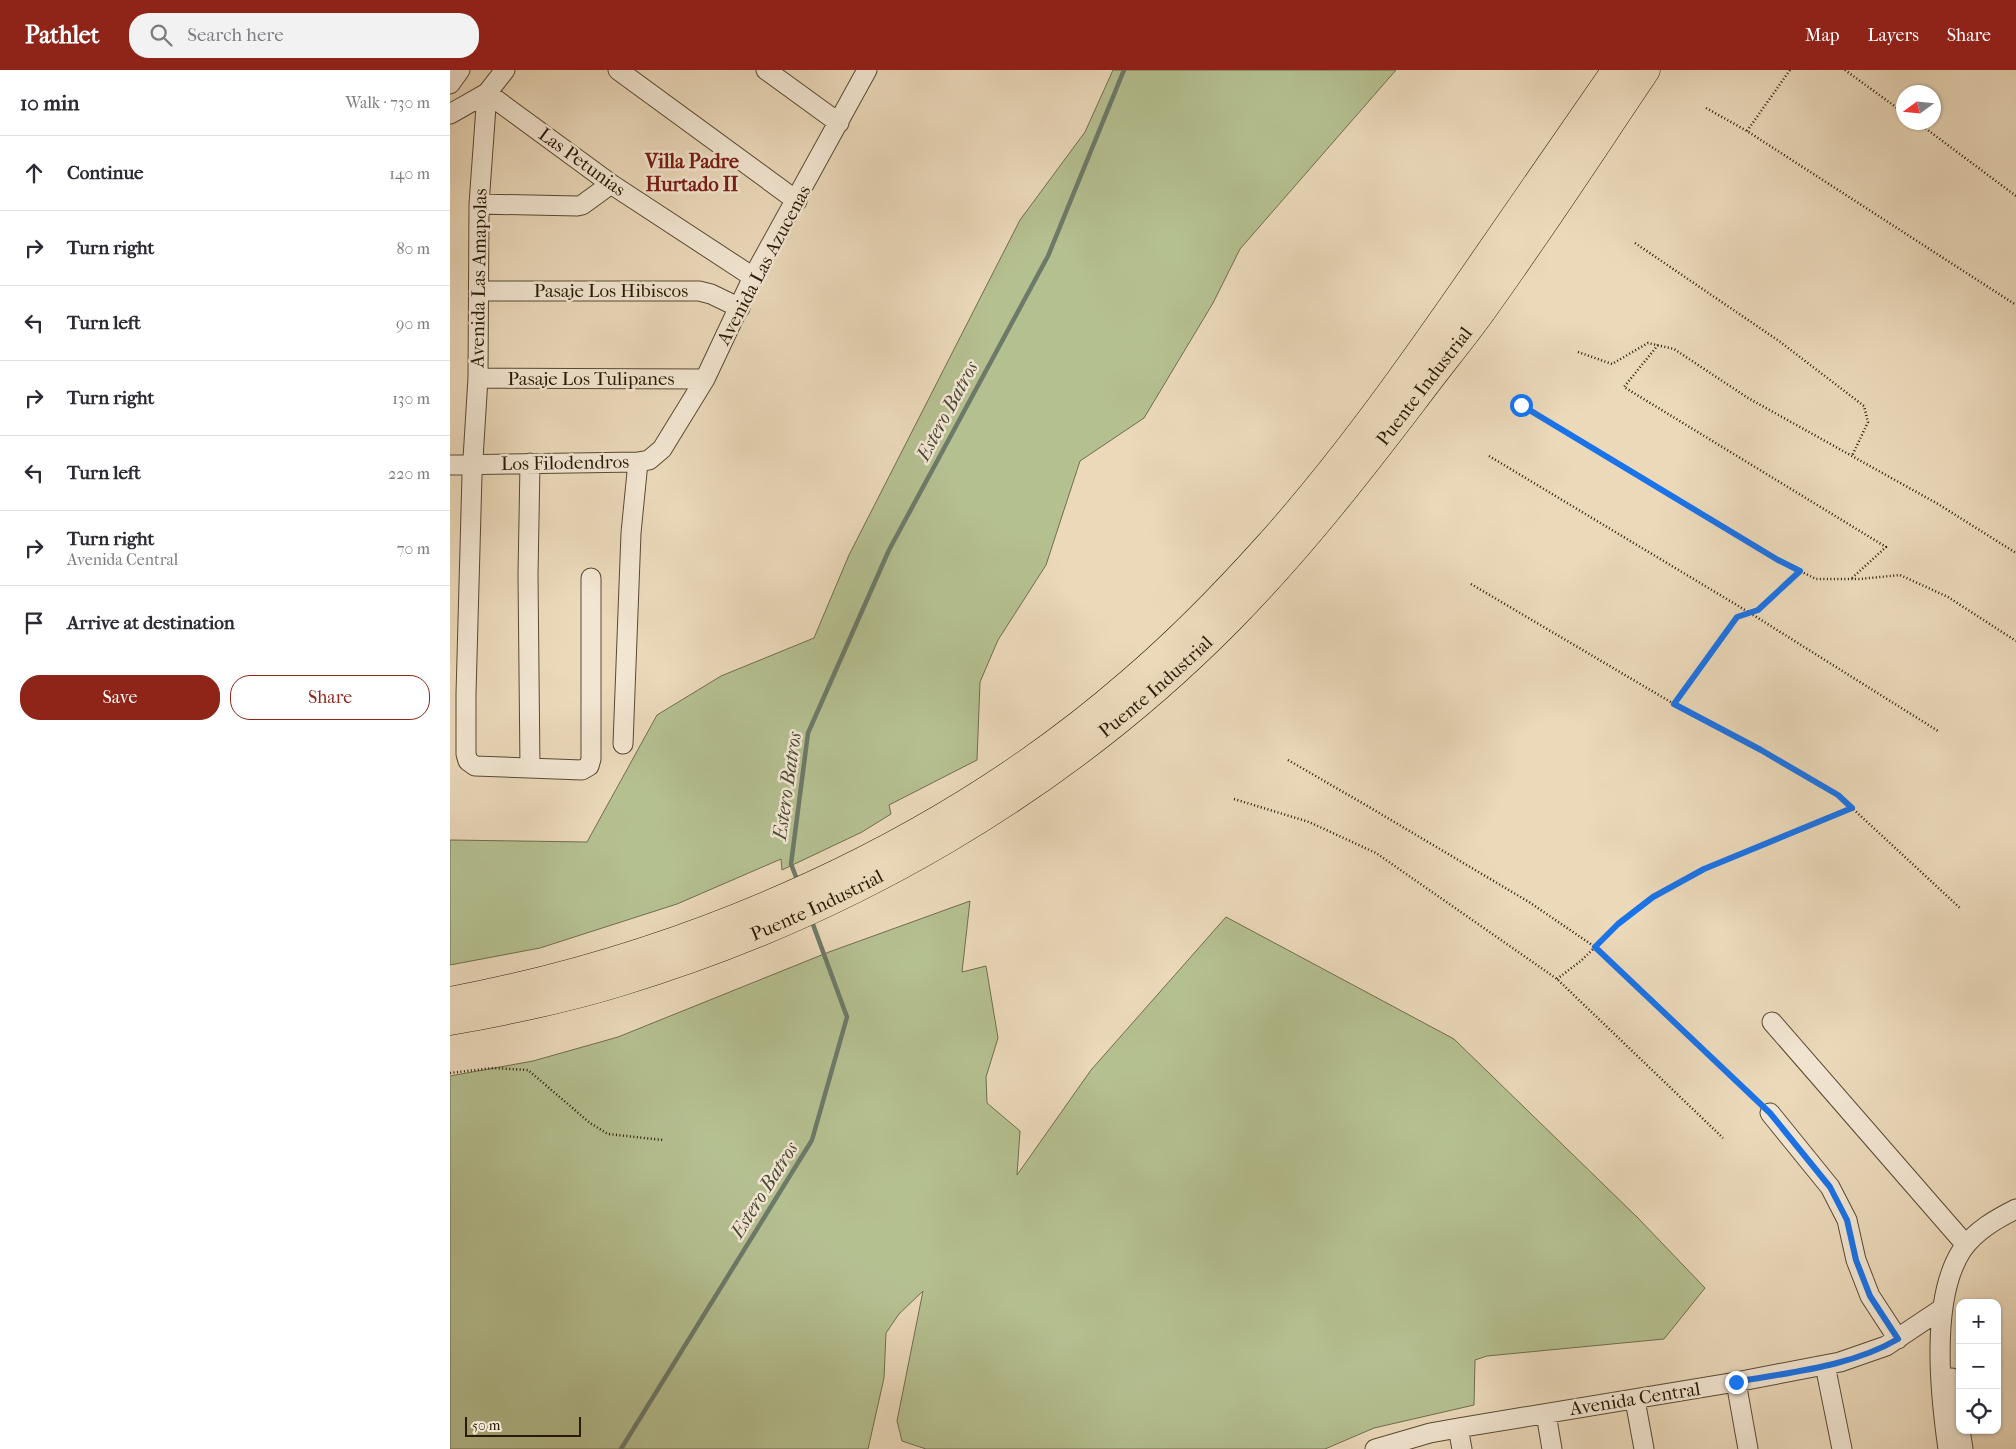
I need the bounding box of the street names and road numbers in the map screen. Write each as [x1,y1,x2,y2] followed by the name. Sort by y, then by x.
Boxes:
[534,123,630,201] street label: Las Petunias
[712,181,815,349] street label: Avenida Las Azucenas
[466,188,492,369] street label: Avenida Las Amapolas
[534,280,688,302] street label: Pasaje Los Hibiscos
[1372,323,1477,450] street label: Puente Industrial
[508,368,674,390] street label: Pasaje Los Tulipanes
[501,451,629,475] street label: Los Filodendros
[1094,631,1217,742] street label: Puente Industrial
[747,865,887,946] street label: Puente Industrial
[1567,1378,1702,1420] street label: Avenida Central

